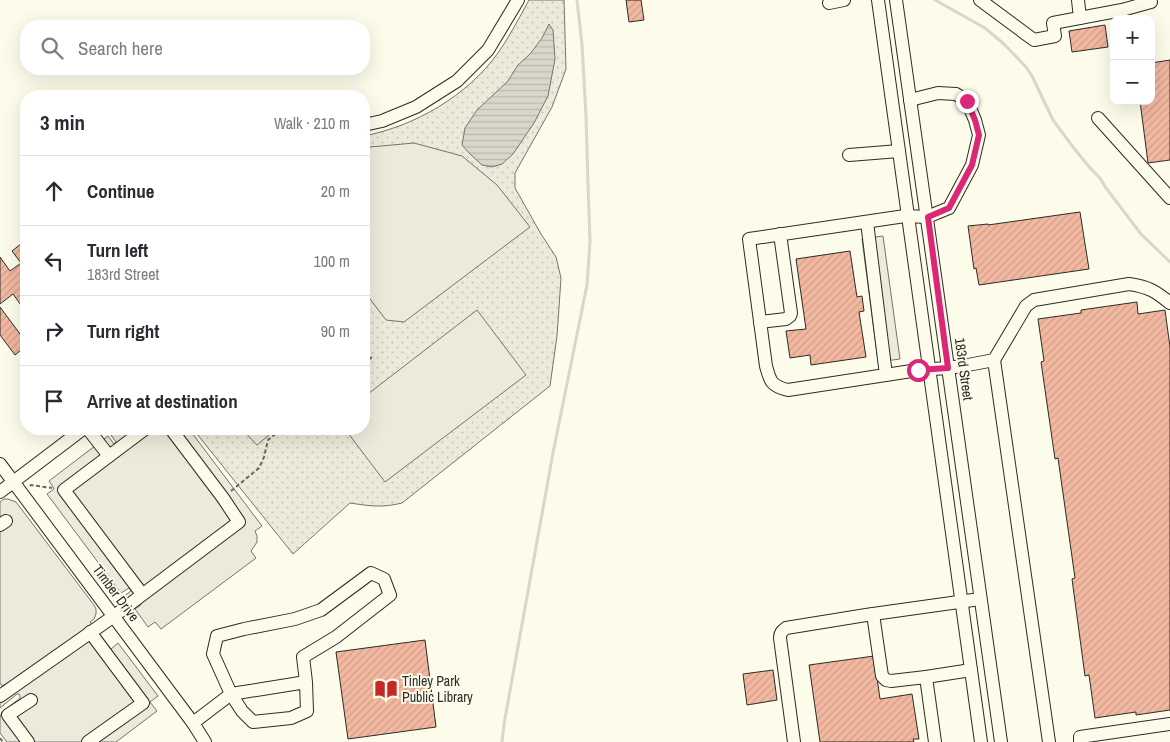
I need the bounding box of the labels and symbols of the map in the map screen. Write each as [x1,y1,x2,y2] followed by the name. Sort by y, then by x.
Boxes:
[956,90,979,113] route end
[951,336,977,402] street label: 183rd Street
[907,359,930,382] route start
[89,561,143,625] street label: Timber Drive
[402,672,473,706] place label: Tinley Park Public Library
[373,676,399,702] library icon: Tinley Park Public Library

